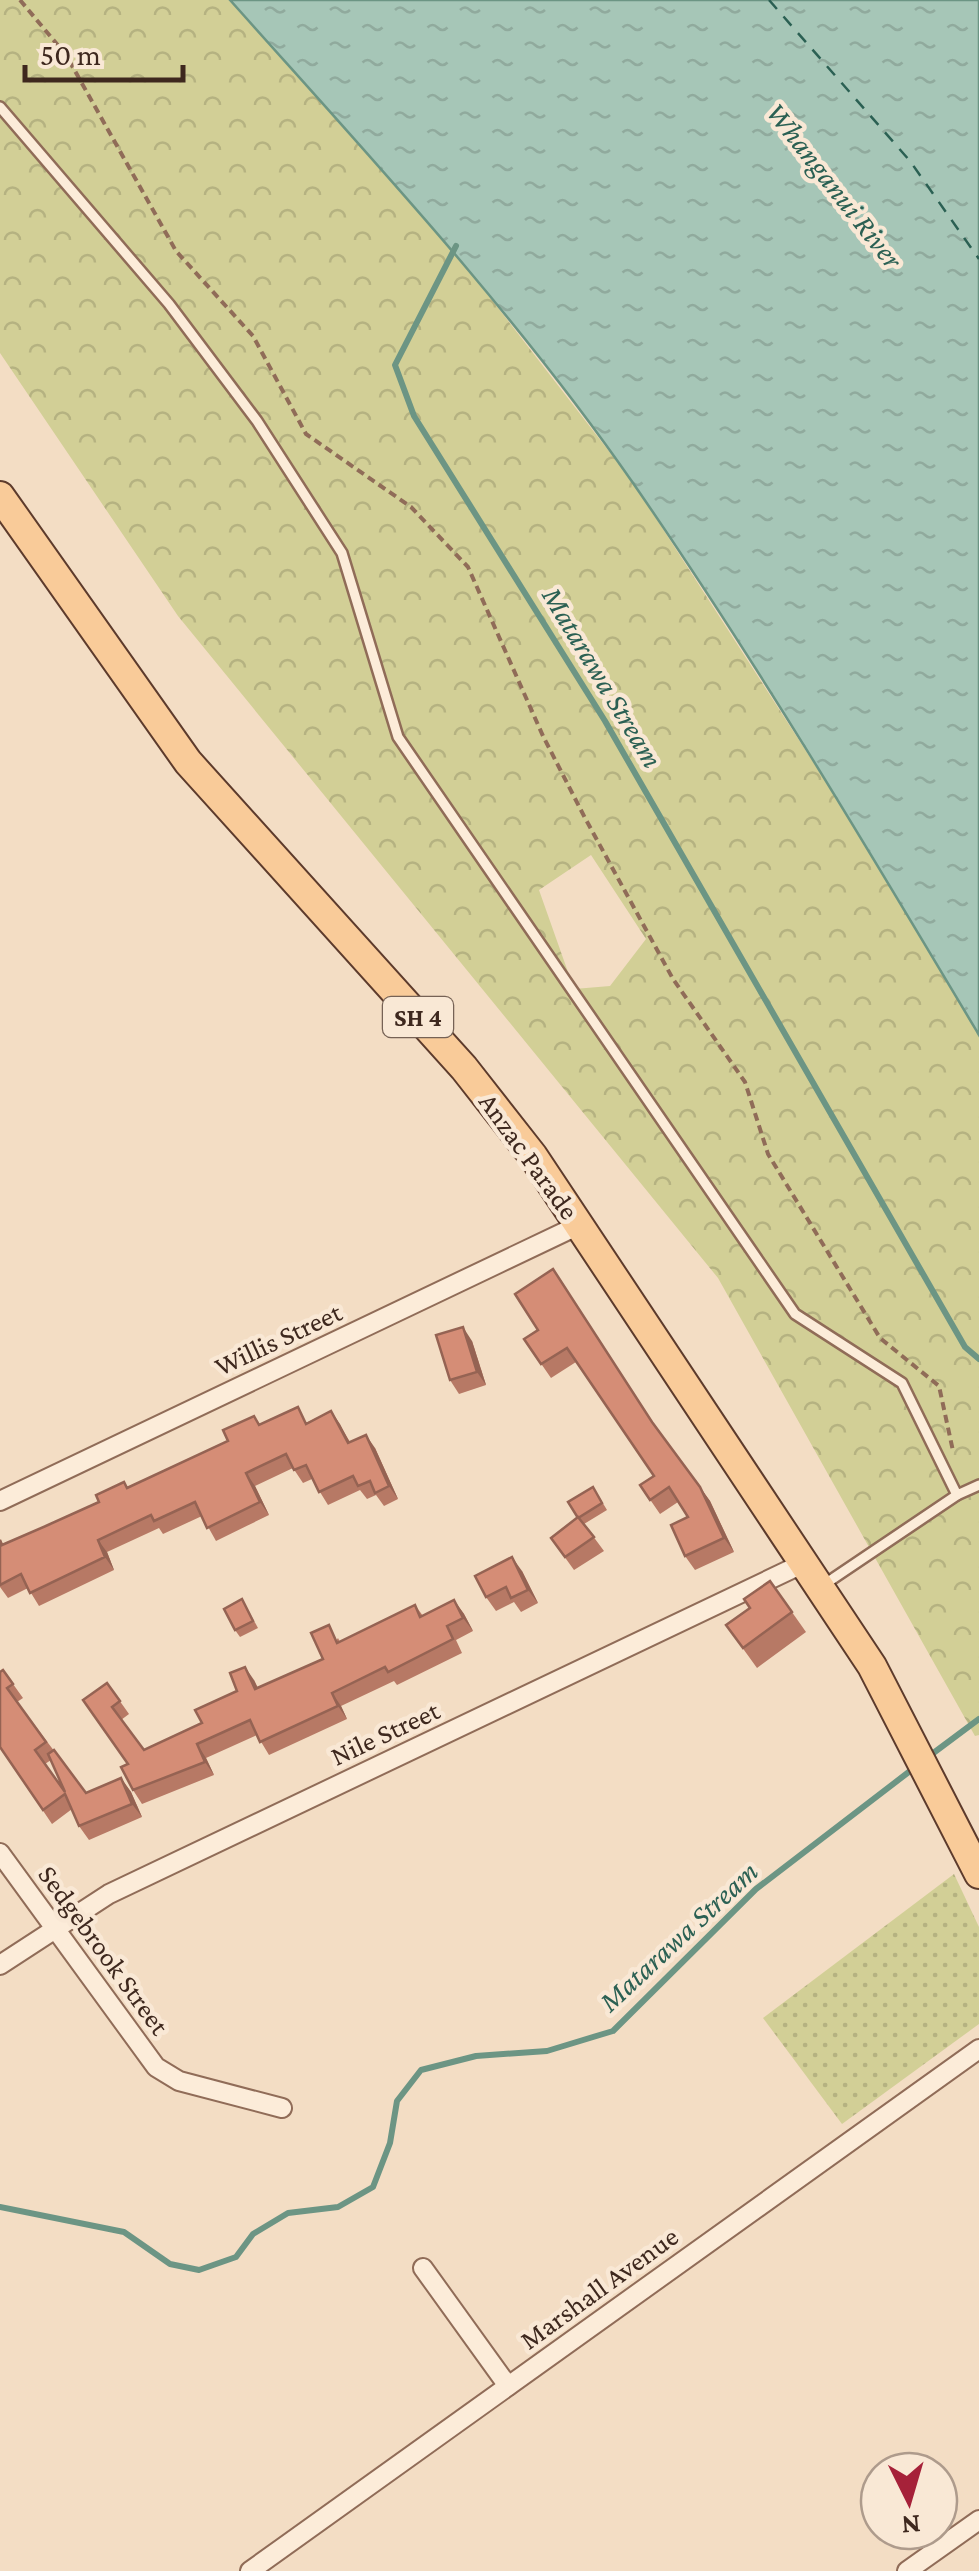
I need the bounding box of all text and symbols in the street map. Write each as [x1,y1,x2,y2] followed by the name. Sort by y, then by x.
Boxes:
[25,20,182,82] scale bar
[40,38,101,71] text: 50 m
[759,96,911,276] water label: Whanganui River
[536,580,670,773] water label: Matarawa Stream
[383,997,453,1037] road number: SH 4
[473,1087,585,1225] street label: Anzac Parade
[210,1296,347,1382] street label: Willis Street
[326,1694,445,1772] street label: Nile Street
[591,1854,764,2019] water label: Matarawa Stream
[32,1859,176,2041] street label: Sedgebrook Street
[514,2220,684,2356] street label: Marshall Avenue
[859,2451,959,2551] north arrow
[900,2509,922,2542] text: N

